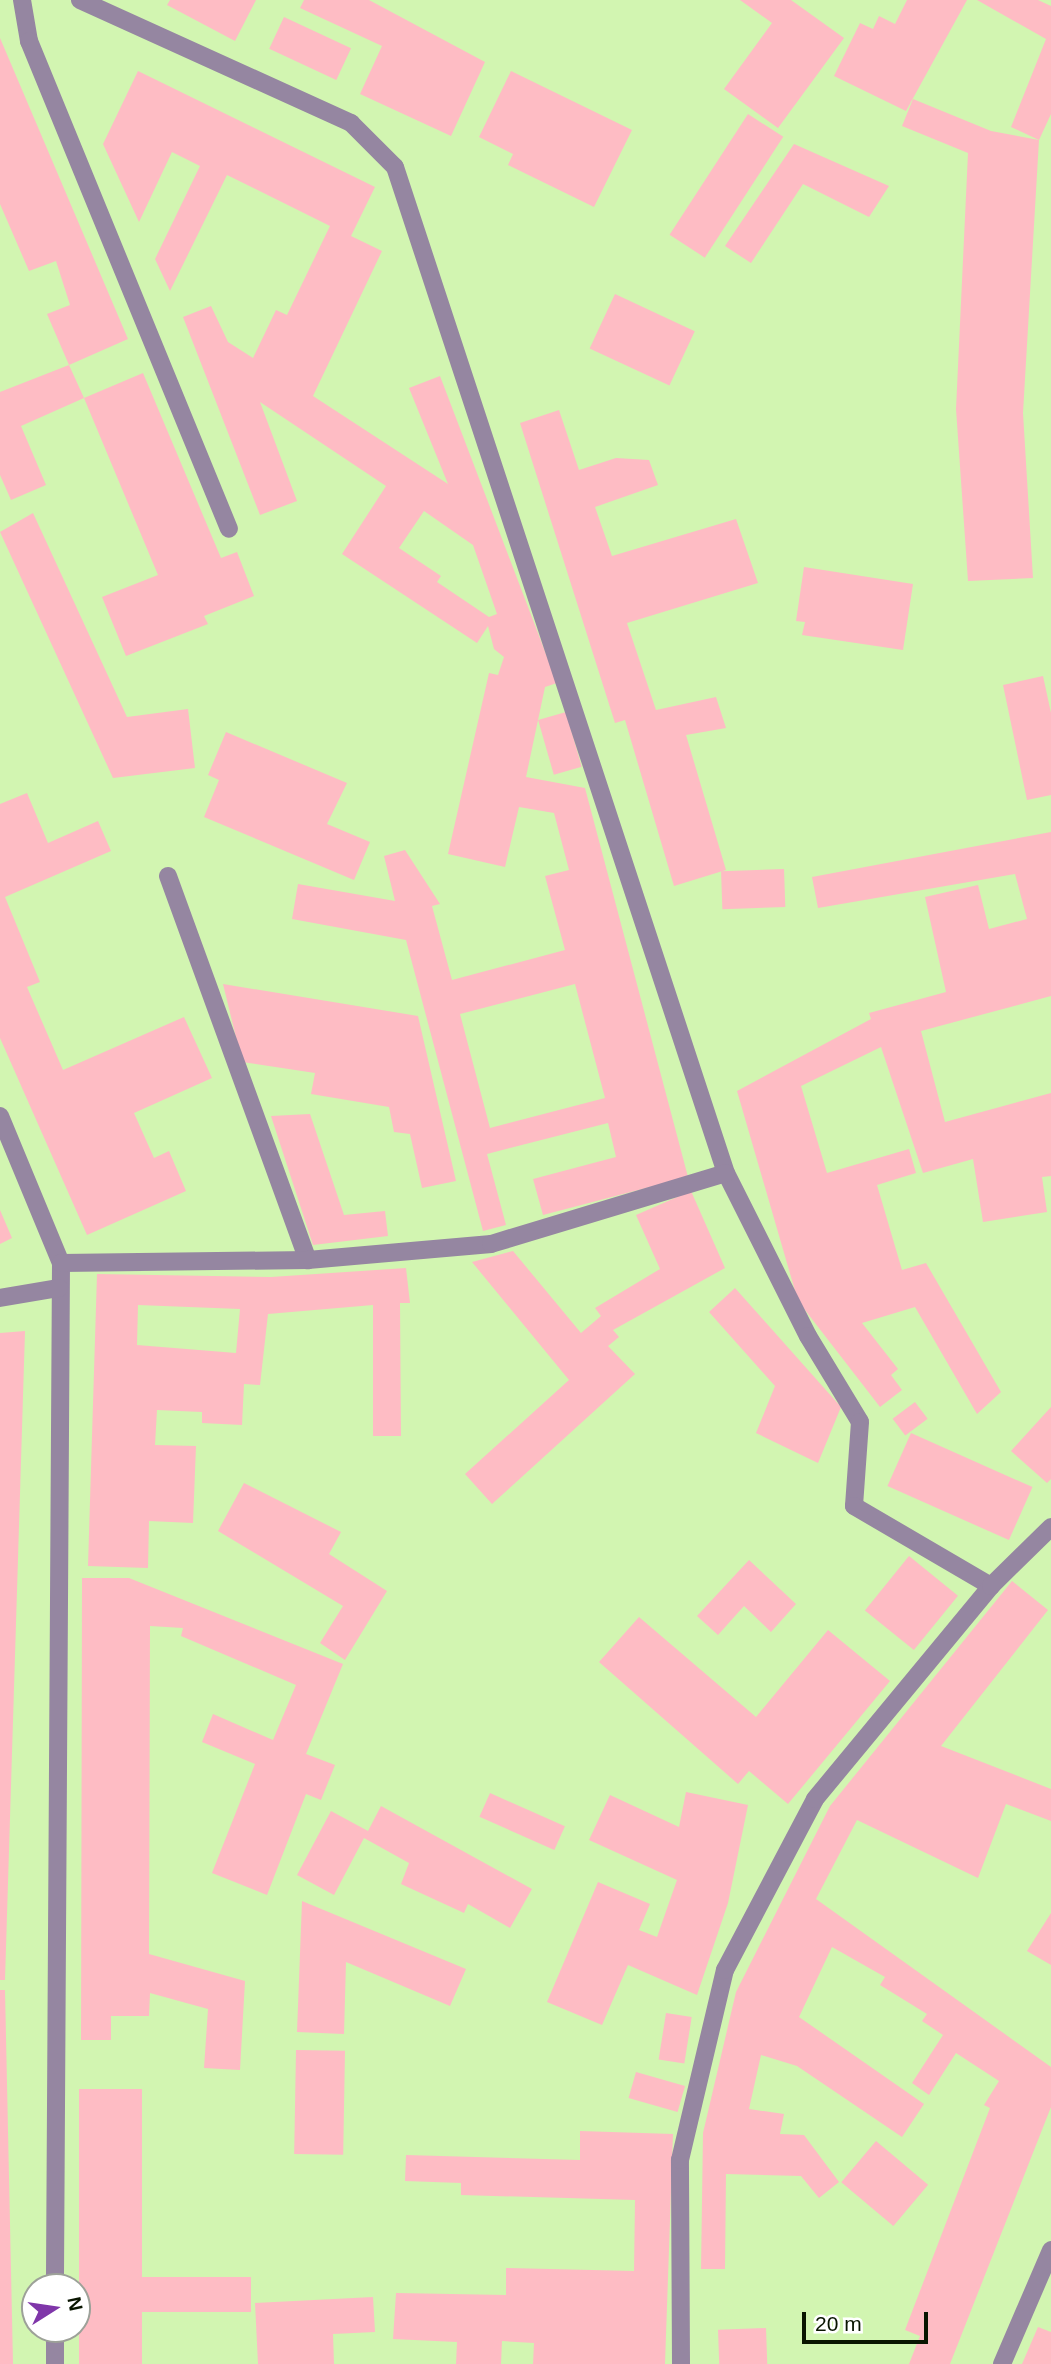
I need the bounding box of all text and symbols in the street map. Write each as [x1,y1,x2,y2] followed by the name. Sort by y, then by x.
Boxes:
[21,2273,91,2343] north arrow
[63,2295,87,2313] text: N
[806,2298,932,2342] scale bar
[815,2312,862,2335] text: 20 m

